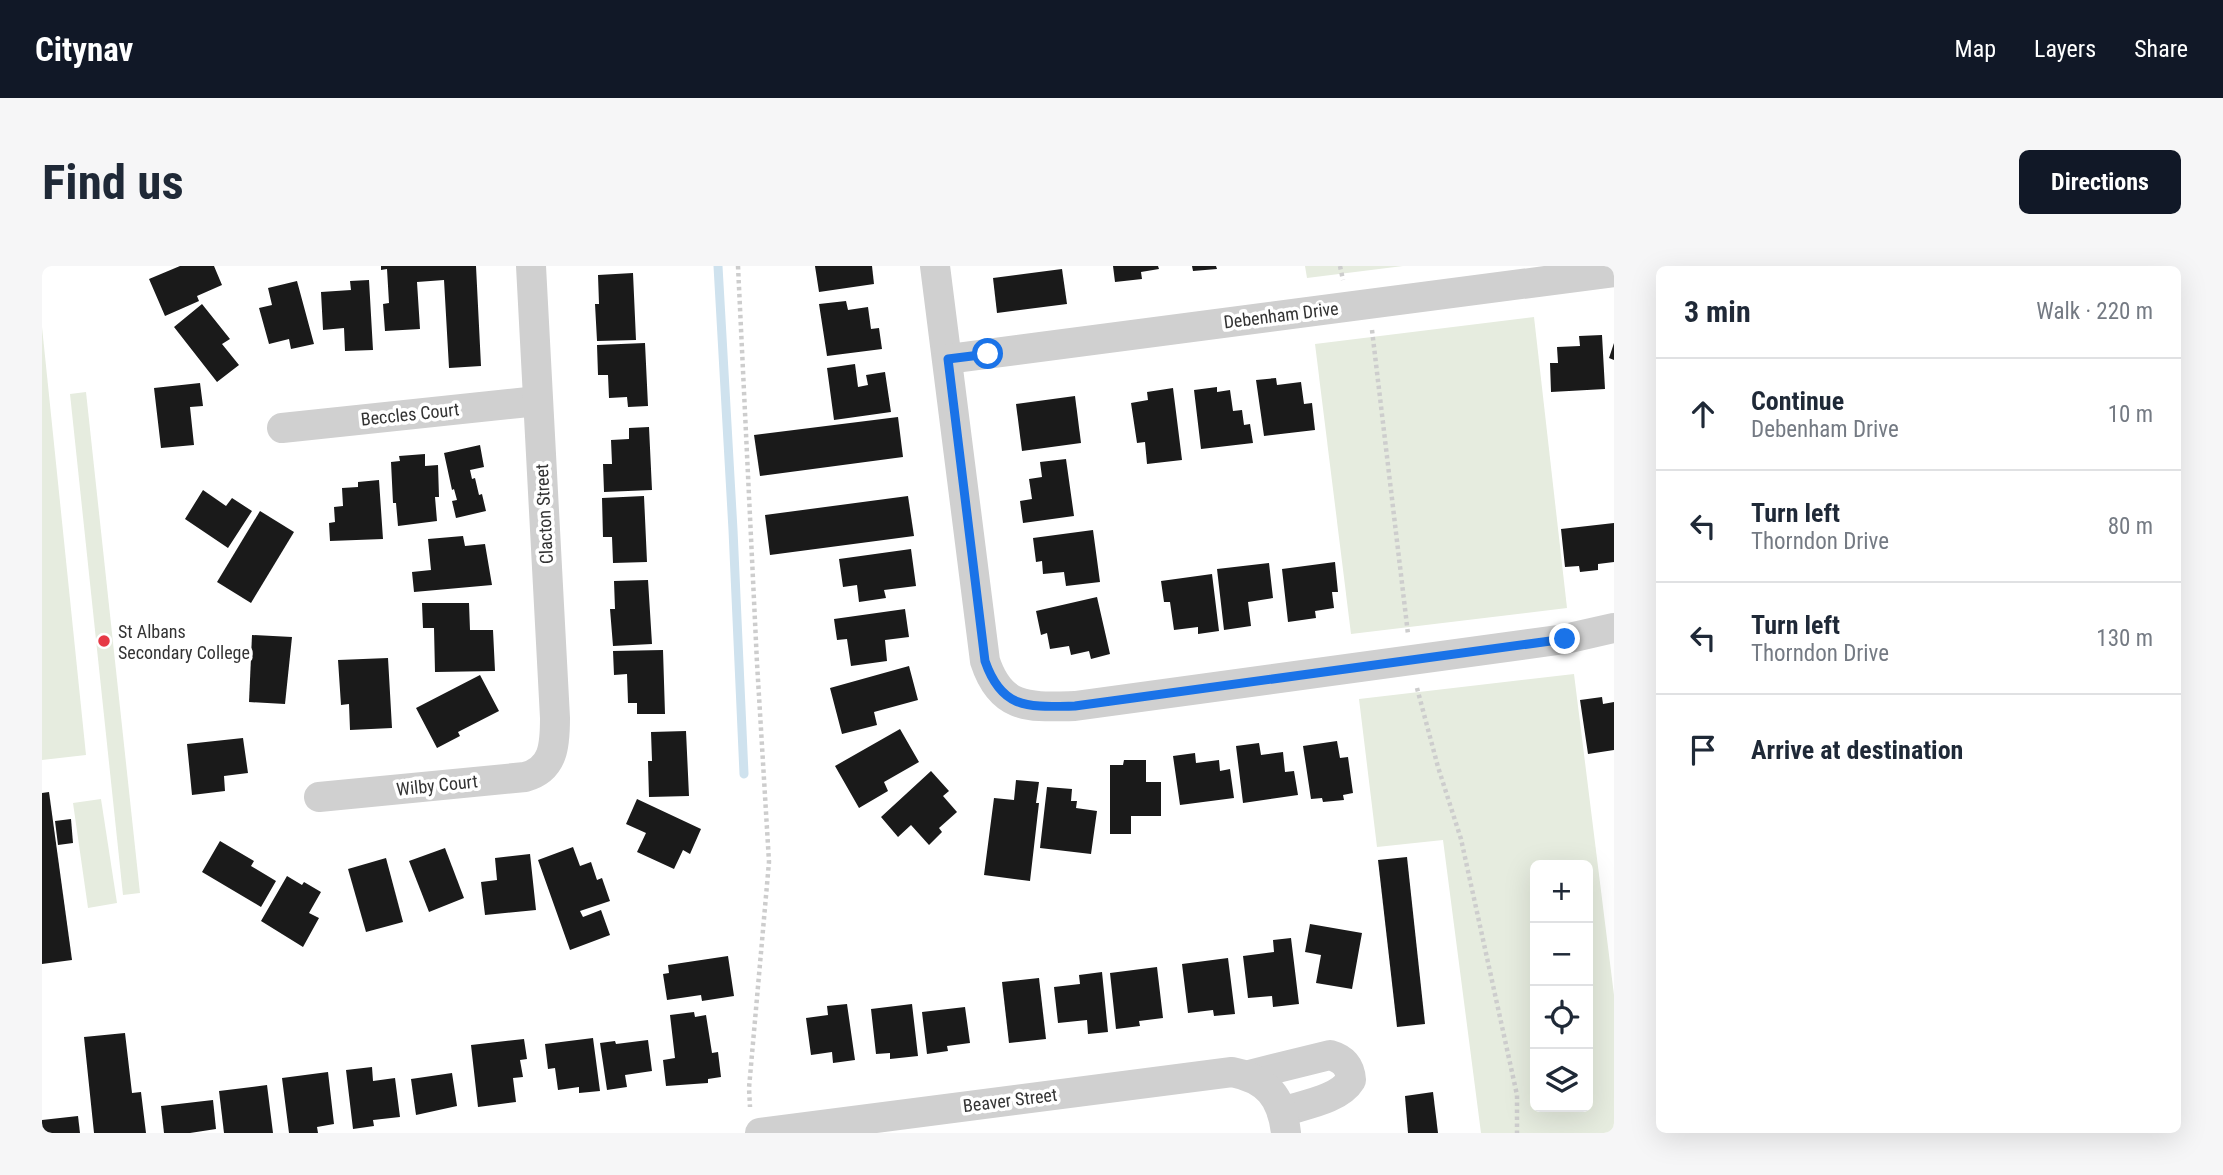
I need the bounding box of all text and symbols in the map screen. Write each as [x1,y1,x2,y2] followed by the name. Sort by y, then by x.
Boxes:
[35,30,133,69] text: Citynav
[1955,35,1996,63] text: Map
[2034,35,2096,63] text: Layers
[2134,35,2188,63] text: Share
[2019,150,2181,214] button: Directions
[42,154,184,211] text: Find us
[1684,294,1751,329] text: 3 min
[1222,298,1340,332] street label: Debenham Drive
[2036,298,2153,325] text: Walk · 220 m
[972,338,1003,369] route start
[1751,386,1844,416] text: Continue
[1684,395,1722,433] icon: ahead
[360,398,460,430] street label: Beccles Court
[2108,401,2153,428] text: 10 m
[1751,416,1899,443] text: Debenham Drive
[531,463,557,565] street label: Clacton Street
[1751,498,1840,528] text: Turn left
[1684,507,1722,545] icon: left
[2108,513,2153,540] text: 80 m
[1751,528,1889,555] text: Thorndon Drive
[1751,610,1840,640] text: Turn left
[1684,619,1722,657] icon: left
[118,621,250,663] place label: St Albans Secondary College
[1549,623,1580,654] route end
[2096,625,2153,652] text: 130 m
[96,633,112,649] marker: St Albans Secondary College
[1751,640,1889,667] text: Thorndon Drive
[1684,731,1722,769] icon: arrive
[1751,735,1963,765] text: Arrive at destination
[395,770,479,800] street label: Wilby Court
[1530,860,1593,1112] map controls
[1530,860,1593,923] button: +
[1530,923,1593,986] button: −
[1530,986,1593,1049] button: locate
[1530,1049,1593,1112] button: layers
[962,1084,1058,1116] street label: Beaver Street

